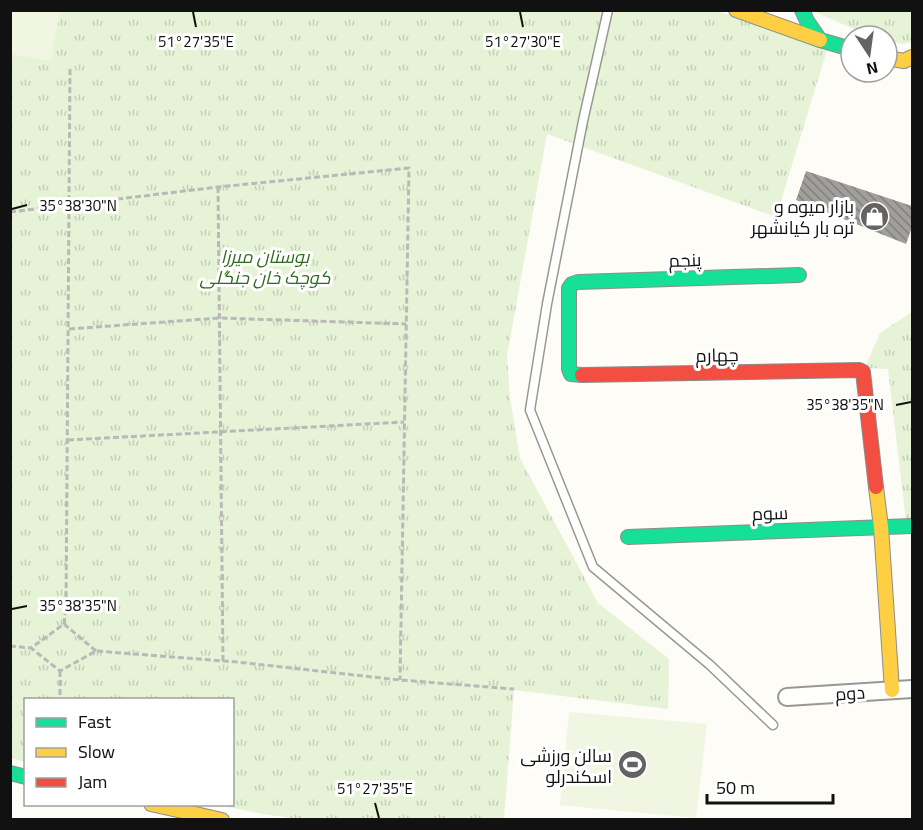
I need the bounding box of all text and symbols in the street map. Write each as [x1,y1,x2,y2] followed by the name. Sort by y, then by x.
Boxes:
[839,24,899,84] north arrow
[158,27,234,56] text: 51°27'35"E
[485,27,561,56] text: 51°27'30"E
[864,53,881,84] text: N
[750,190,854,244] place label: بازار میوه و تره بار کیانشهر
[39,191,117,220] text: 35°38'30"N
[859,200,891,232] shop icon: بازار میوه و تره بار کیانشهر
[199,240,331,294] park label: بوستان میرزا کوچک خان جنگلی
[668,243,702,277] street label: پنجم
[695,338,739,372] street label: چهارم
[806,390,884,419] text: 35°38'35"N
[751,496,789,530] street label: سوم
[39,591,117,620] text: 35°38'35"N
[834,676,866,710] street label: دوم
[24,698,234,806] legend
[78,705,112,738] text: Fast
[78,735,115,768] text: Slow
[520,739,612,793] place label: سالن ورزشی اسکندرلو
[617,749,649,781] sports icon: سالن ورزشی اسکندرلو
[78,765,107,798] text: Jam
[707,767,833,805] scale bar
[716,771,755,804] text: 50 m
[337,774,413,803] text: 51°27'35"E

